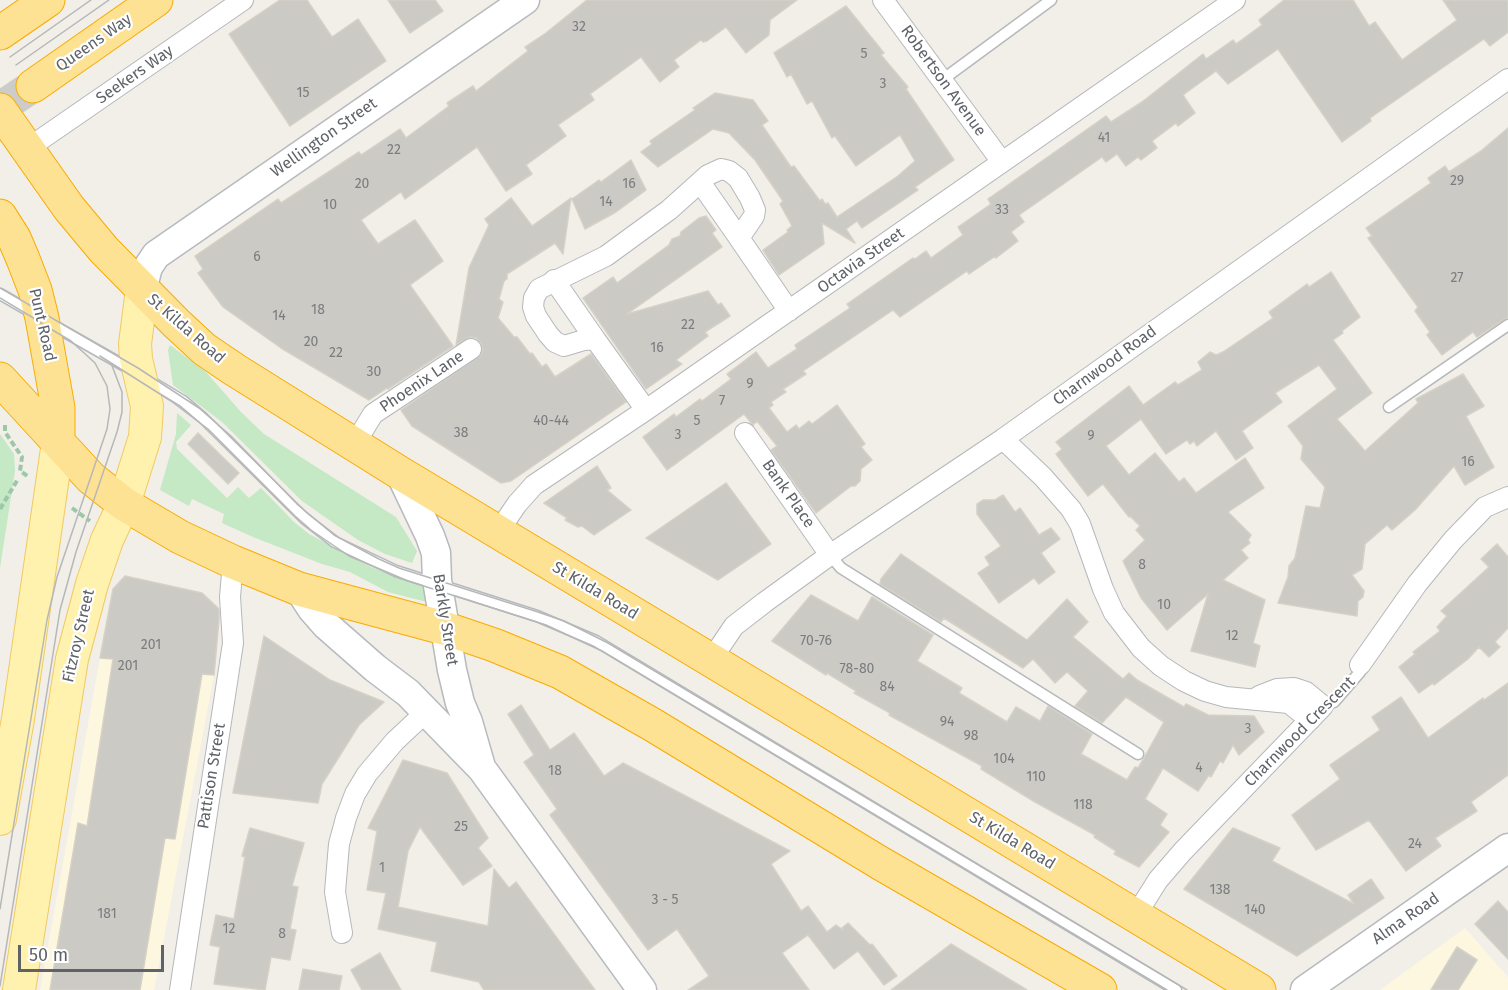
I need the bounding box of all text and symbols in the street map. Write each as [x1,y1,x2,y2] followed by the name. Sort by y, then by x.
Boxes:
[52,10,136,76] street label: Queens Way
[572,19,586,35] house number: 32
[896,22,990,140] street label: Robertson Avenue
[93,41,177,109] street label: Seekers Way
[860,46,868,62] house number: 5
[880,76,886,92] house number: 3
[296,85,310,101] house number: 15
[267,94,381,182] street label: Wellington Street
[1098,130,1110,146] house number: 41
[387,142,401,158] house number: 22
[1450,173,1464,189] house number: 29
[355,176,369,192] house number: 20
[622,176,636,192] house number: 16
[599,194,613,210] house number: 14
[323,197,337,213] house number: 10
[995,202,1009,218] house number: 33
[814,224,908,298] street label: Octavia Street
[253,249,261,265] house number: 6
[1450,270,1464,286] house number: 27
[24,287,60,363] street label: Punt Road
[143,290,229,368] street label: St Kilda Road
[311,302,325,318] house number: 18
[272,308,286,324] house number: 14
[681,317,695,333] house number: 22
[1049,322,1161,410] street label: Charnwood Road
[304,334,318,350] house number: 20
[650,340,664,356] house number: 16
[329,345,343,361] house number: 22
[376,347,468,417] street label: Phoenix Lane
[367,364,381,380] house number: 30
[746,376,754,392] house number: 9
[719,393,725,409] house number: 7
[533,413,569,429] house number: 40-44
[693,413,701,429] house number: 5
[454,425,468,441] house number: 38
[675,427,681,443] house number: 3
[1087,428,1095,444] house number: 9
[1461,454,1475,470] house number: 16
[758,456,818,532] street label: Bank Place
[1138,557,1146,573] house number: 8
[549,558,641,624] street label: St Kilda Road
[428,573,462,667] street label: Barkly Street
[59,588,99,684] street label: Fitzroy Street
[1157,597,1171,613] house number: 10
[1226,628,1238,644] house number: 12
[800,633,832,649] house number: 70-76
[141,637,161,653] house number: 201
[118,658,138,674] house number: 201
[840,661,874,677] house number: 78-80
[1241,673,1359,791] street label: Charnwood Crescent
[879,679,895,695] house number: 84
[940,714,954,730] house number: 94
[1245,721,1251,737] house number: 3
[194,722,230,830] street label: Pattison Street
[963,728,979,744] house number: 98
[993,751,1015,767] house number: 104
[1195,760,1203,776] house number: 4
[548,763,562,779] house number: 18
[1026,769,1046,785] house number: 110
[1073,797,1093,813] house number: 118
[966,808,1058,874] street label: St Kilda Road
[454,819,468,835] house number: 25
[1408,836,1422,852] house number: 24
[379,860,385,876] house number: 1
[1210,882,1230,898] house number: 138
[1369,889,1443,949] street label: Alma Road
[651,892,679,908] house number: 3 - 5
[1244,902,1266,918] house number: 140
[97,906,117,922] house number: 181
[223,921,235,937] house number: 12
[278,926,286,942] house number: 8
[21,933,166,971] scale bar
[29,944,68,966] text: 50 m

